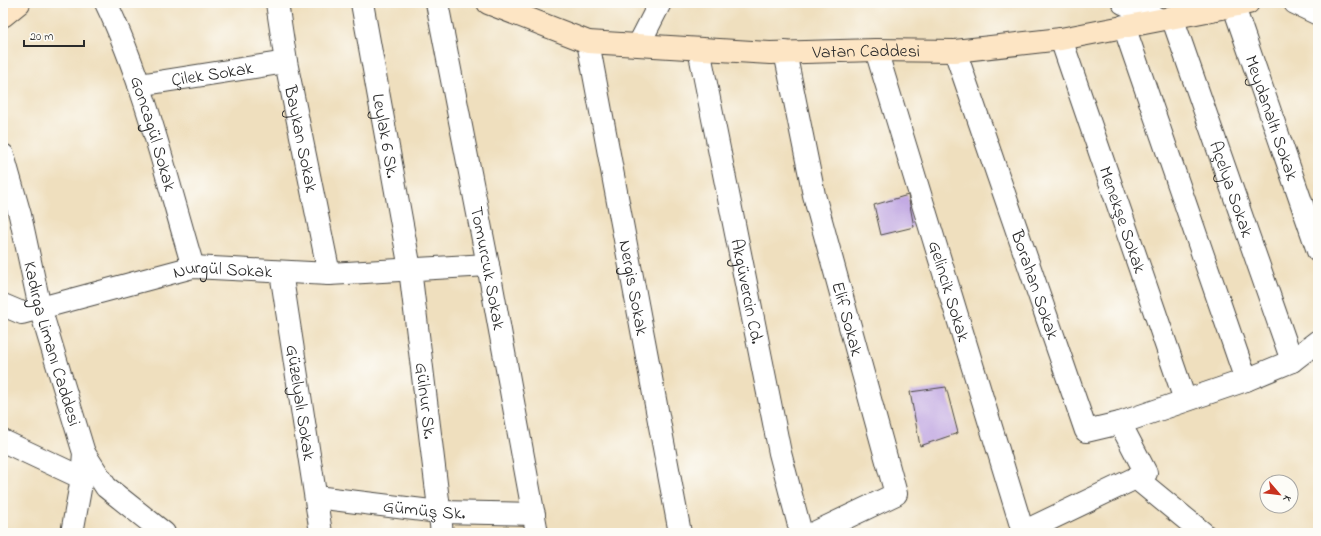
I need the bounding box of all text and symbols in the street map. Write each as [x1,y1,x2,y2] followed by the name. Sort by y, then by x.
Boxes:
[24,22,84,48] scale bar
[30,28,53,46] text: 20 m
[811,39,920,67] street label: Vatan Caddesi
[1237,52,1304,184] street label: Meydanaltı Sokak
[170,56,255,95] street label: Çilek Sokak
[122,73,182,195] street label: Goncagül Sokak
[276,82,323,195] street label: Baykan Sokak
[364,92,404,181] street label: Leylak 6 Sk.
[1201,138,1259,241] street label: Açelya Sokak
[1091,163,1152,277] street label: Menekşe Sokak
[462,204,511,332] street label: Tomurcuk Sokak
[1002,226,1065,344] street label: Borahan Sokak
[722,237,769,347] street label: Akgüvercin Cd.
[610,238,654,338] street label: Nergis Sokak
[920,238,975,345] street label: Gelincik Sokak
[170,256,273,287] street label: Nurgül Sokak
[15,259,86,430] street label: Kadırga Limanı Caddesi
[823,279,869,359] street label: Elif Sokak
[277,343,321,463] street label: Güzelyalı Sokak
[406,361,442,441] street label: Gülnur Sk.
[1259,474,1299,514] north arrow
[1278,492,1295,505] text: K
[381,494,466,528] street label: Gümüş Sk.

